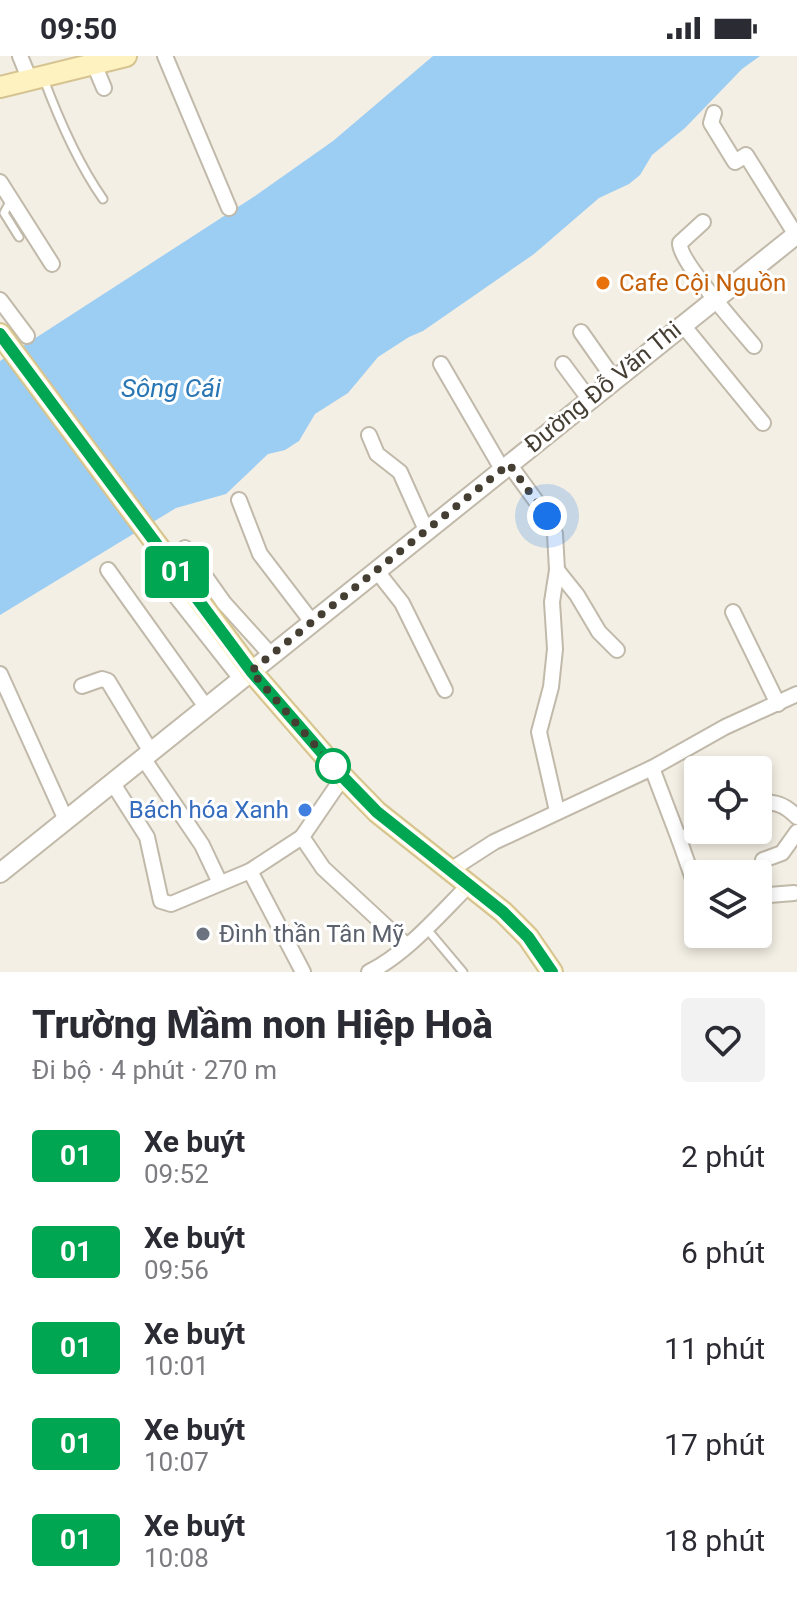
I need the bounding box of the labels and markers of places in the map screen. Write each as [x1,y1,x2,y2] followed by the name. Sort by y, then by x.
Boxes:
[619,269,786,297] place label: Cafe Cội Nguồn
[594,274,612,292] marker: Cafe Cội Nguồn
[316,749,350,783] unlabelled marker
[129,796,289,824] place label: Bách hóa Xanh
[296,801,314,819] marker: Bách hóa Xanh
[219,920,405,948] place label: Đình thần Tân Mỹ
[194,925,212,943] marker: Đình thần Tân Mỹ

